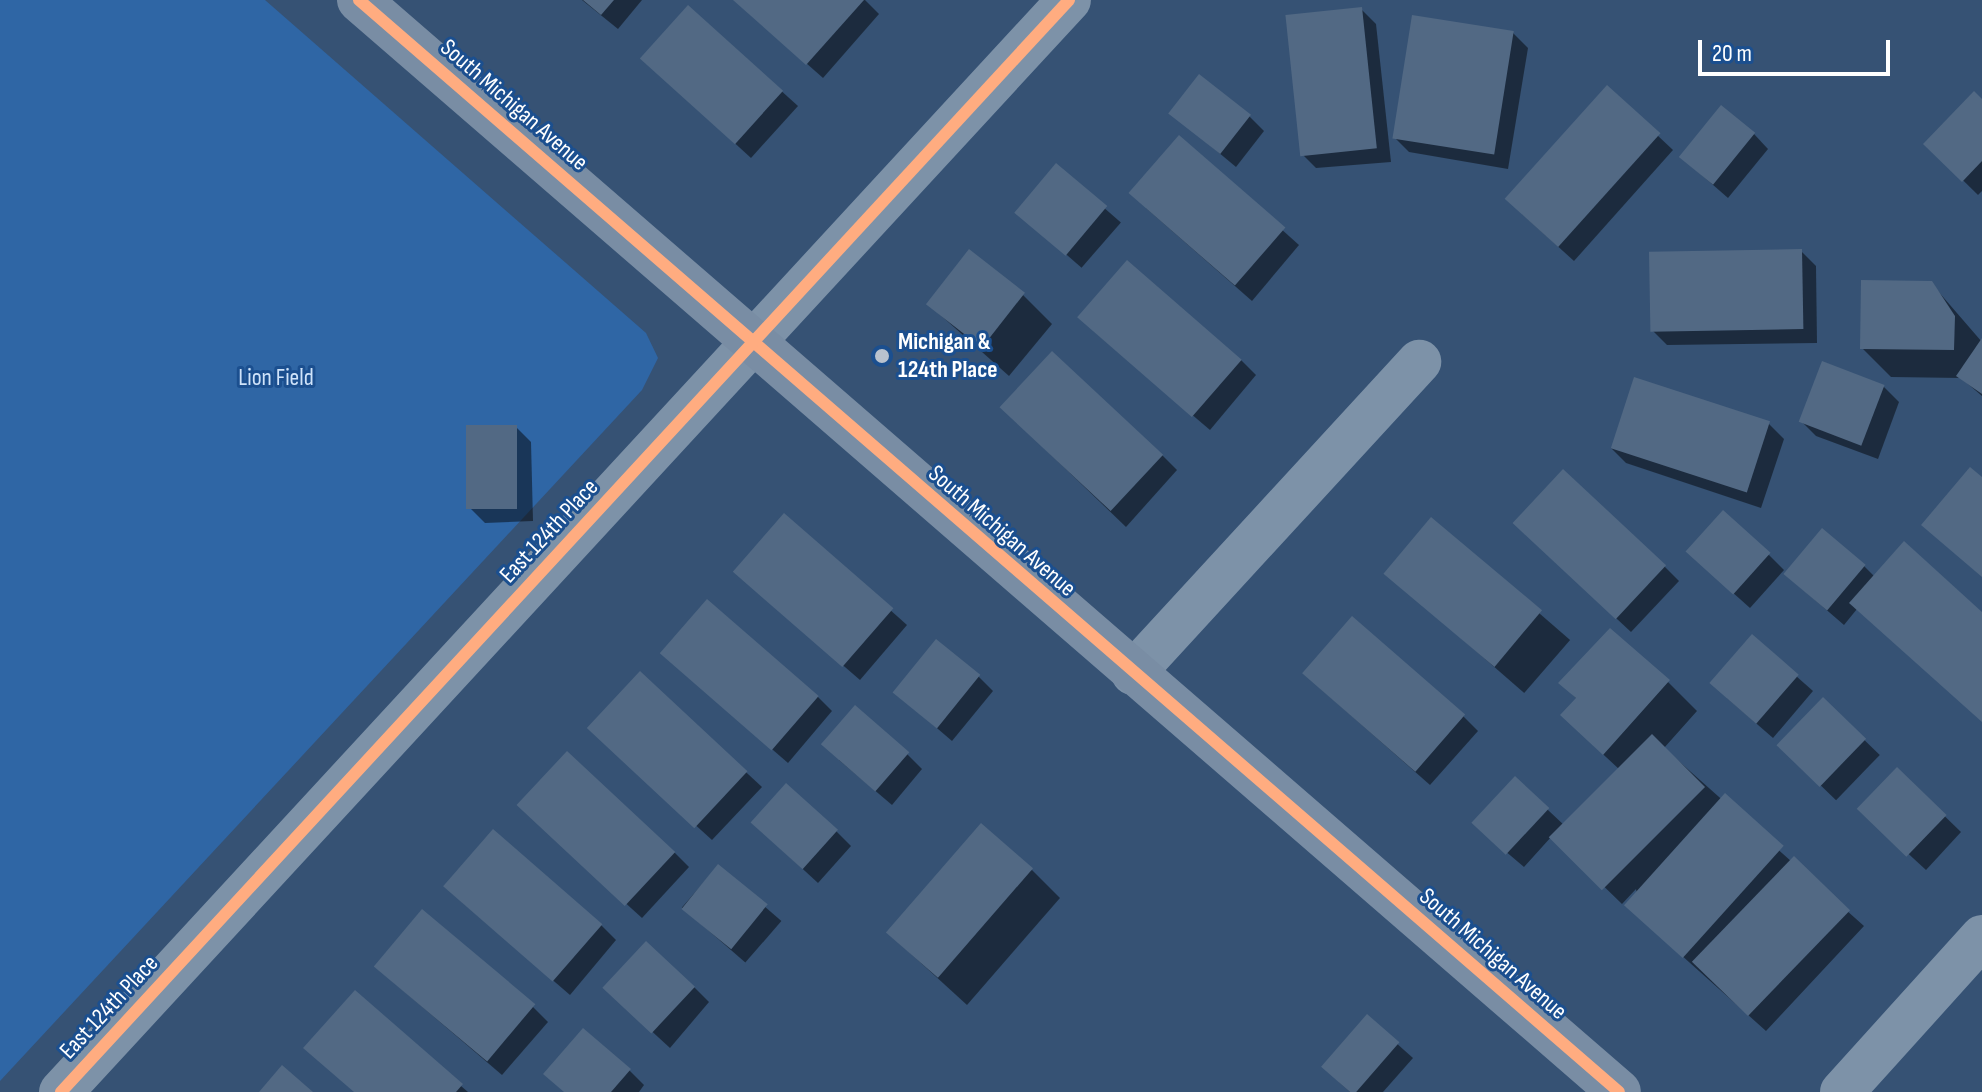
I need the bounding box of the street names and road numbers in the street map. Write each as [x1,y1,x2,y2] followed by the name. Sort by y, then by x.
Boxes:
[434,33,594,177] street label: South Michigan Avenue
[922,459,1082,603] street label: South Michigan Avenue
[494,473,604,589] street label: East 124th Place
[1413,882,1573,1026] street label: South Michigan Avenue
[54,949,164,1065] street label: East 124th Place

